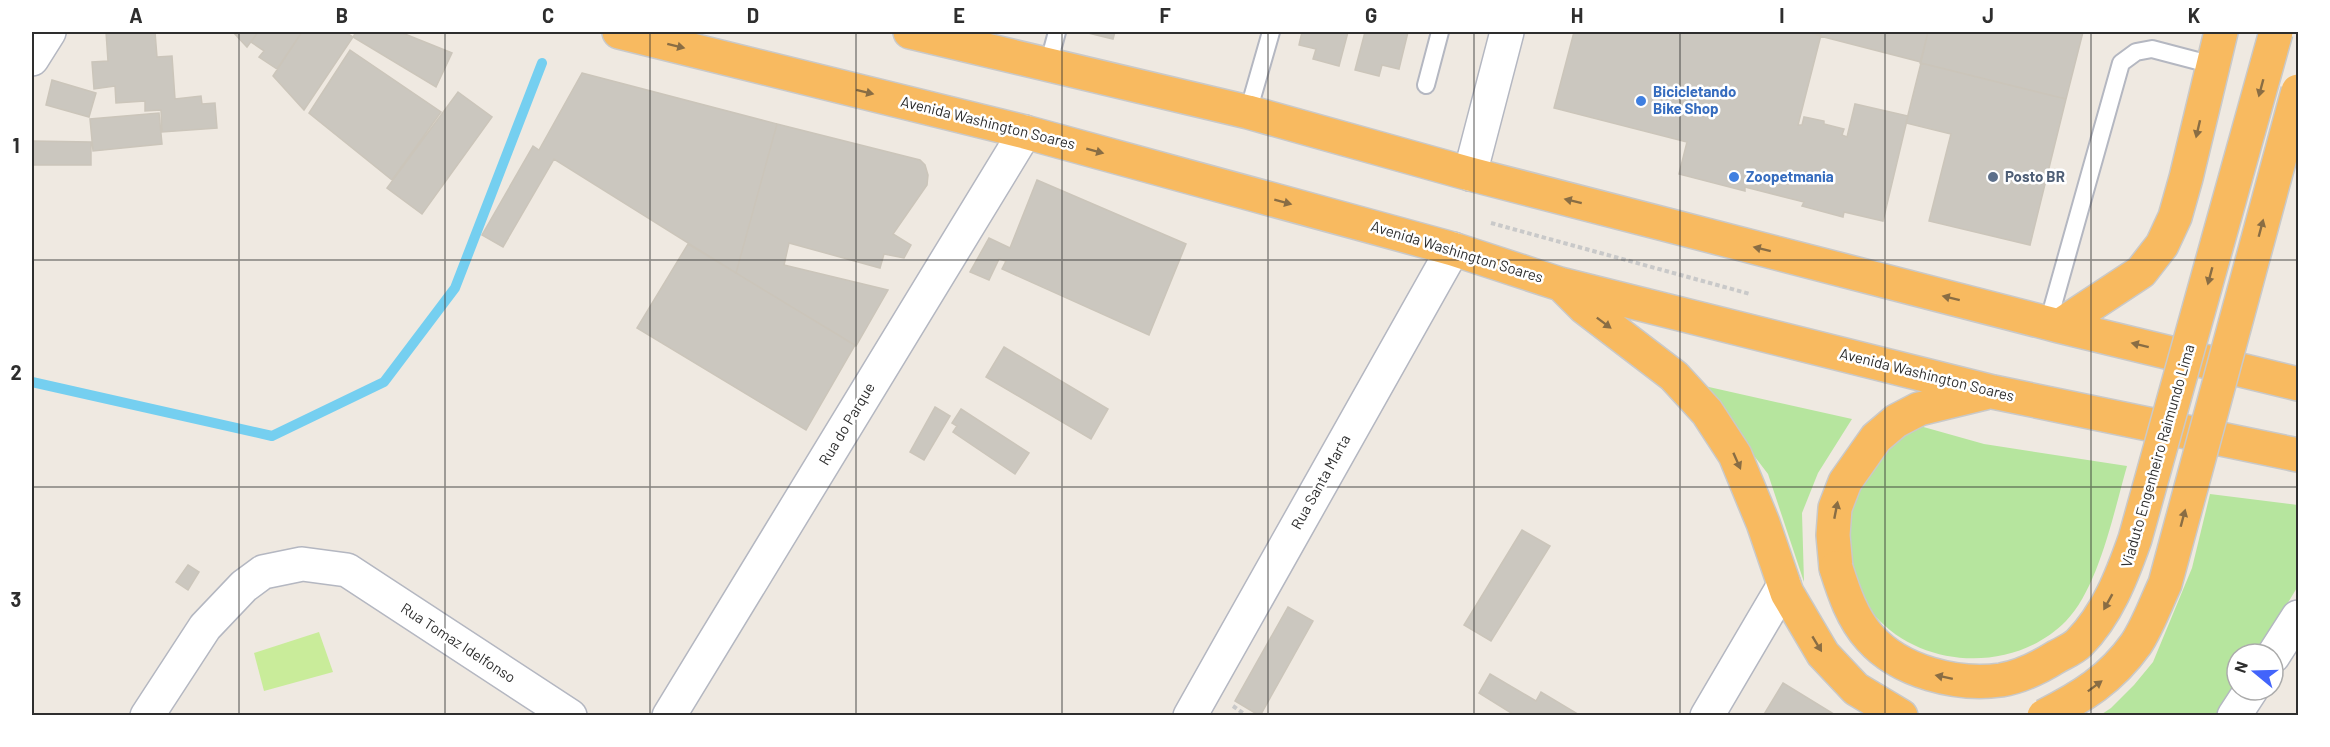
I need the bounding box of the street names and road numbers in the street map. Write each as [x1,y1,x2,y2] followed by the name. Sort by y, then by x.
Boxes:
[899,92,1077,152] street label: Avenida Washington Soares
[1369,216,1546,286] street label: Avenida Washington Soares
[2116,342,2198,569] street label: Viaduto Engenheiro Raimundo Lima
[1838,344,2016,404] street label: Avenida Washington Soares
[814,379,878,468] street label: Rua do Parque
[1287,431,1354,532] street label: Rua Santa Marta
[398,598,519,686] street label: Rua Tomaz Idelfonso

